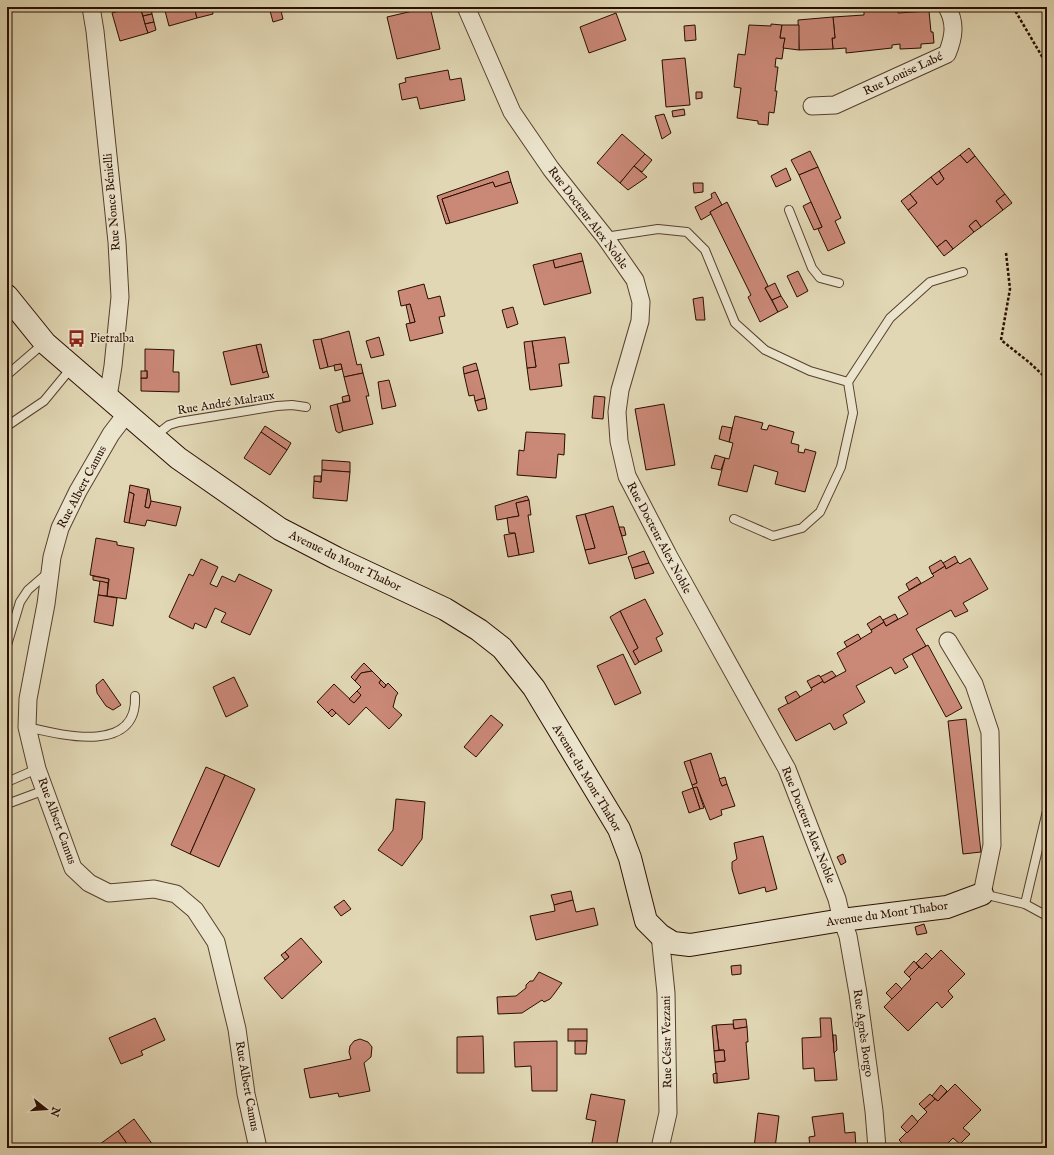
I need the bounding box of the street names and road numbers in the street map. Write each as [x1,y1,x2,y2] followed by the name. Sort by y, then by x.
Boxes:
[861,49,946,99] street label: Rue Louise Labé
[100,153,124,251] street label: Rue Nonce Bénielli
[545,164,632,273] street label: Rue Docteur Alex Noble
[176,388,276,418] street label: Rue André Malraux
[54,443,110,531] street label: Rue Albert Camus
[623,480,695,597] street label: Rue Docteur Alex Noble
[286,527,404,595] street label: Avenue du Mont Thabor
[548,721,625,835] street label: Avenue du Mont Thabor
[778,764,838,886] street label: Rue Docteur Alex Noble
[34,776,80,866] street label: Rue Albert Camus
[824,898,949,930] street label: Avenue du Mont Thabor
[849,988,877,1078] street label: Rue Agnès Borgo
[659,996,675,1088] street label: Rue César Vezzani
[232,1040,262,1132] street label: Rue Albert Camus

